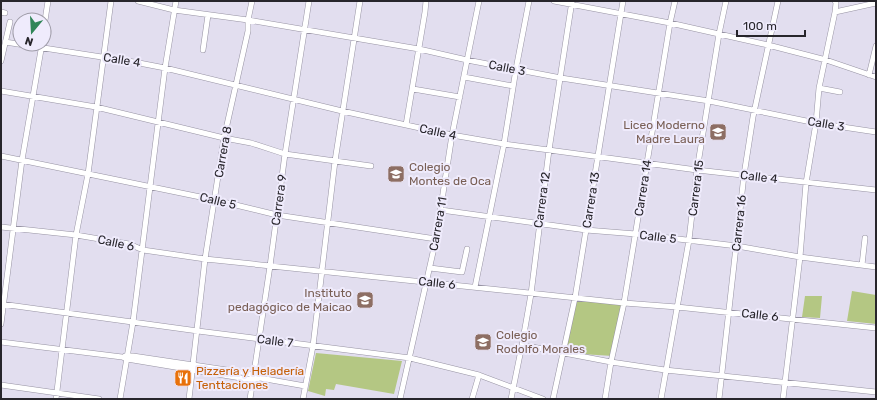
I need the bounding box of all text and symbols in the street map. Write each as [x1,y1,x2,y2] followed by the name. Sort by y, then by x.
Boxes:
[12,12,52,52] north arrow
[737,12,805,38] scale bar
[743,19,777,33] text: 100 m
[23,34,35,48] text: N
[102,50,142,70] street label: Calle 4
[487,58,527,78] street label: Calle 3
[806,114,846,134] street label: Calle 3
[623,118,705,146] place label: Liceo Moderno Madre Laura
[418,121,458,143] street label: Calle 4
[708,122,728,142] school or university icon: Liceo Moderno Madre Laura
[212,125,234,179] street label: Carrera 8
[632,158,654,217] street label: Carrera 14
[686,159,706,217] street label: Carrera 15
[409,160,491,188] place label: Colegio Montes de Oca
[386,164,406,184] school or university icon: Colegio Montes de Oca
[740,168,779,186] street label: Calle 4
[531,171,553,229] street label: Carrera 12
[580,171,602,229] street label: Carrera 13
[268,174,290,226] street label: Carrera 9
[198,190,238,212] street label: Calle 5
[729,194,749,252] street label: Carrera 16
[426,196,450,252] street label: Carrera 11
[639,228,677,246] street label: Calle 5
[96,232,136,254] street label: Calle 6
[418,274,456,292] street label: Calle 6
[228,286,352,314] place label: Instituto pedagógico de Maicao
[355,290,375,310] school or university icon: Instituto pedagógico de Maicao
[741,306,779,324] street label: Calle 6
[496,328,585,356] place label: Colegio Rodolfo Morales
[256,332,294,350] street label: Calle 7
[473,332,493,352] school or university icon: Colegio Rodolfo Morales
[196,364,304,392] place label: Pizzería y Heladería Tenttaciones
[173,368,193,388] restaurant icon: Pizzería y Heladería Tenttaciones

